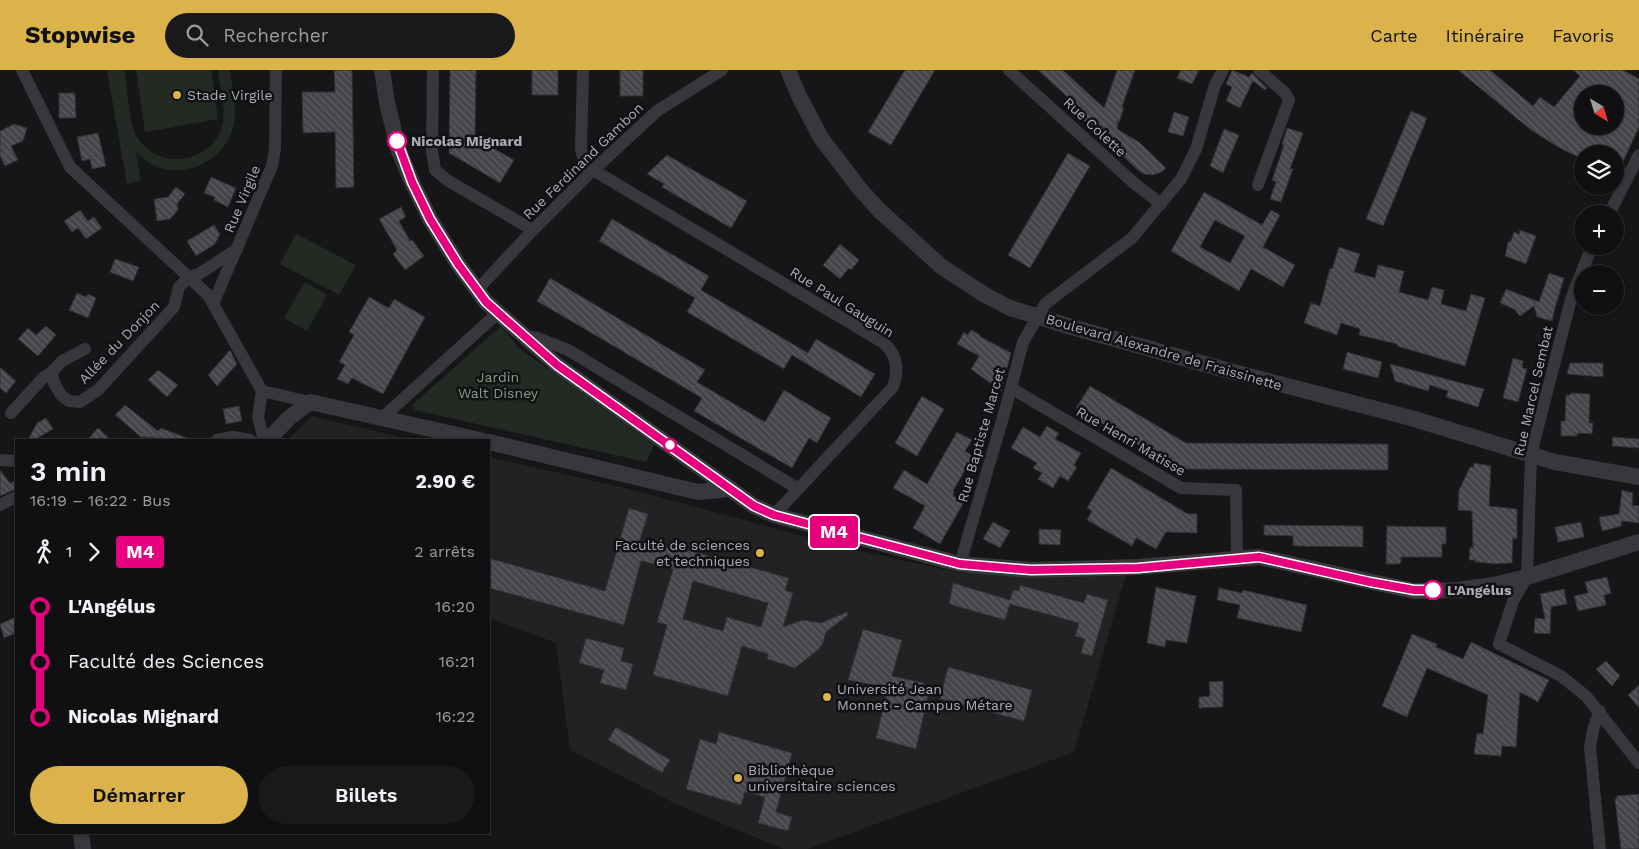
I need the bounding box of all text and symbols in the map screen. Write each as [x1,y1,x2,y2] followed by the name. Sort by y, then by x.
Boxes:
[165,13,515,58] search box
[25,21,135,49] text: Stopwise
[183,21,211,49] icon: search
[223,24,329,47] text: Rechercher
[1370,25,1418,46] text: Carte
[1446,25,1524,46] text: Itinéraire
[1552,25,1614,46] text: Favoris
[1574,85,1624,135] north arrow
[1574,85,1624,315] map controls
[187,87,273,103] place label: Stade Virgile
[171,89,183,101] marker: Stade Virgile
[1060,94,1130,160] street label: Rue Colette
[520,99,646,223] street label: Rue Ferdinand Gambon
[387,131,407,151] marker: Nicolas Mignard
[411,133,522,149] place label: Nicolas Mignard
[1574,145,1624,195] button: layers
[221,163,263,235] street label: Rue Virgile
[1574,205,1624,255] button: +
[787,264,897,340] street label: Rue Paul Gauguin
[1574,265,1624,315] button: −
[75,297,163,387] street label: Allée du Donjon
[1044,311,1284,393] street label: Boulevard Alexandre de Fraissinette
[1510,324,1556,458] street label: Rue Marcel Sembat
[954,366,1008,504] street label: Rue Baptiste Marcet
[458,369,539,401] park label: Jardin Walt Disney
[1073,403,1189,479] street label: Rue Henri Matisse
[663,438,677,452] unlabelled marker
[30,455,107,488] text: 3 min
[415,470,475,493] text: 2.90 €
[30,491,171,510] text: 16:19 – 16:22 · Bus
[812,516,856,548] line badge: M4
[820,521,848,542] text: M4
[614,537,750,569] place label: Faculté de sciences et techniques
[30,538,58,566] icon: walk
[80,538,108,566] icon: forward
[126,541,154,562] text: M4
[66,542,72,561] text: 1
[414,542,475,561] text: 2 arrêts
[754,547,766,559] marker: Faculté de sciences et techniques
[1423,580,1443,600] marker: L'Angélus
[1447,582,1512,598] place label: L'Angélus
[68,595,155,618] text: L'Angélus
[435,597,475,616] text: 16:20
[68,650,264,673] text: Faculté des Sciences
[439,652,475,671] text: 16:21
[837,681,1013,713] place label: Université Jean Monnet - Campus Métare
[821,691,833,703] marker: Université Jean Monnet - Campus Métare
[68,705,219,728] text: Nicolas Mignard
[436,707,475,726] text: 16:22
[748,762,896,794] place label: Bibliothèque universitaire sciences
[30,766,248,824] button: Démarrer
[258,766,475,824] button: Billets
[732,772,744,784] marker: Bibliothèque universitaire sciences

